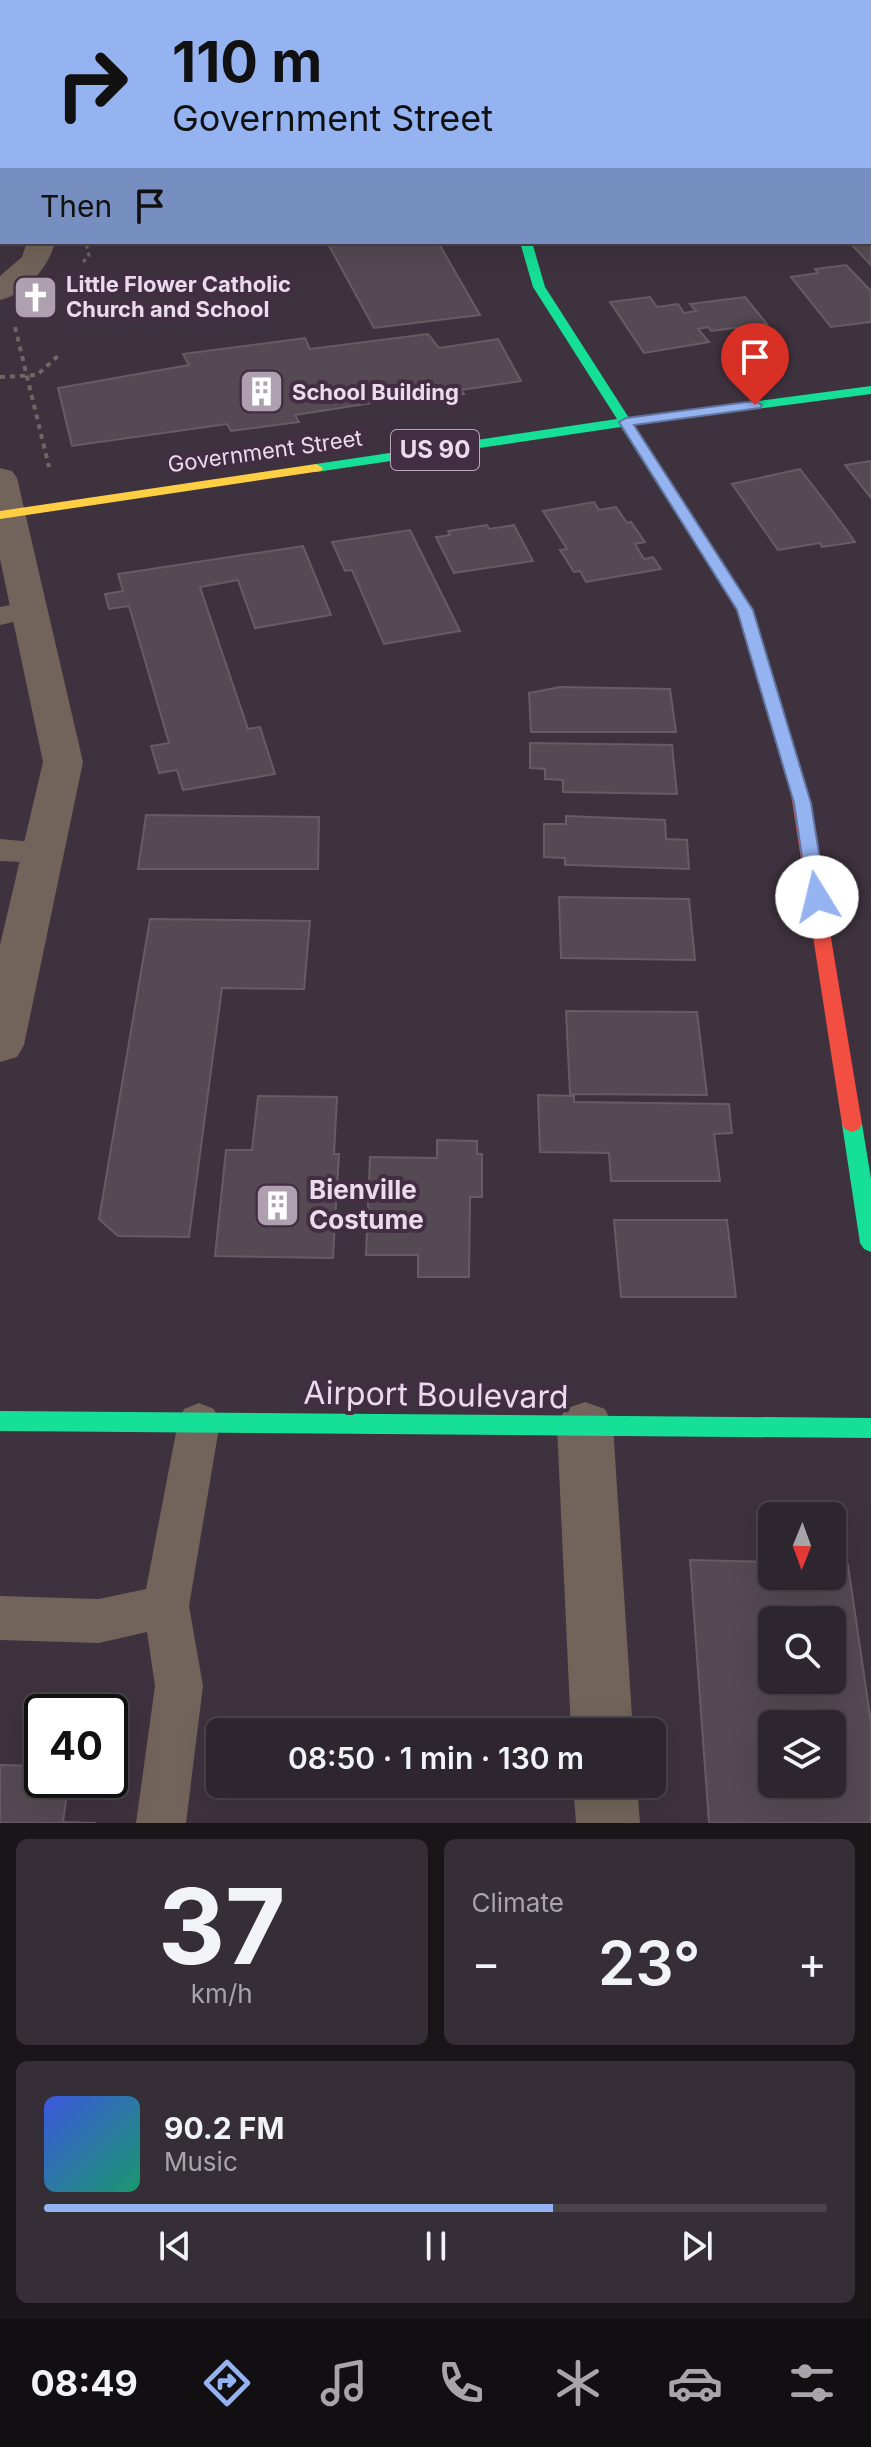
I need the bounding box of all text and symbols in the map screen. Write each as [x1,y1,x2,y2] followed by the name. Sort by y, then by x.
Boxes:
[172,28,322,96] text: 110 m
[40,32,144,136] icon: right
[172,96,493,140] text: Government Street
[128,184,172,228] icon: arrive
[40,188,112,224] text: Then
[66,271,291,322] place label: Little Flower Catholic Church and School
[11,273,59,321] church icon: Little Flower Catholic Church and School
[721,323,789,405] pin
[733,335,777,379] icon: arrive
[237,368,285,416] building icon: School Building
[292,379,459,405] place label: School Building
[166,424,364,478] street label: Government Street
[391,430,479,470] road number: US 90
[775,855,859,939] position arrow
[309,1174,424,1235] place label: Bienville Costume
[254,1181,302,1229] building icon: Bienville Costume
[303,1373,569,1416] street label: Airport Boulevard
[758,1502,846,1590] north arrow
[758,1502,846,1798] map controls
[758,1606,846,1694] button: search
[24,1694,128,1798] speed limit sign: 40
[758,1710,846,1798] button: layers
[288,1740,584,1776] text: 08:50 · 1 min · 130 m
[158,1863,286,1989] text: 37
[472,1887,564,1918] text: Climate
[598,1927,700,1999] text: 23°
[472,1936,501,1990] text: −
[798,1936,827,1990] text: +
[191,1978,253,2009] text: km/h
[164,2110,284,2146] text: 90.2 FM
[164,2146,238,2177] text: Music
[153,2224,197,2268] icon: previous
[414,2224,458,2268] icon: pause
[675,2224,719,2268] icon: next
[199,2355,255,2411] icon: directions
[316,2355,372,2411] icon: music
[433,2355,489,2411] icon: phone
[550,2355,606,2411] icon: climate
[667,2355,723,2411] icon: car
[784,2355,840,2411] icon: filters
[31,2361,138,2405] text: 08:49

